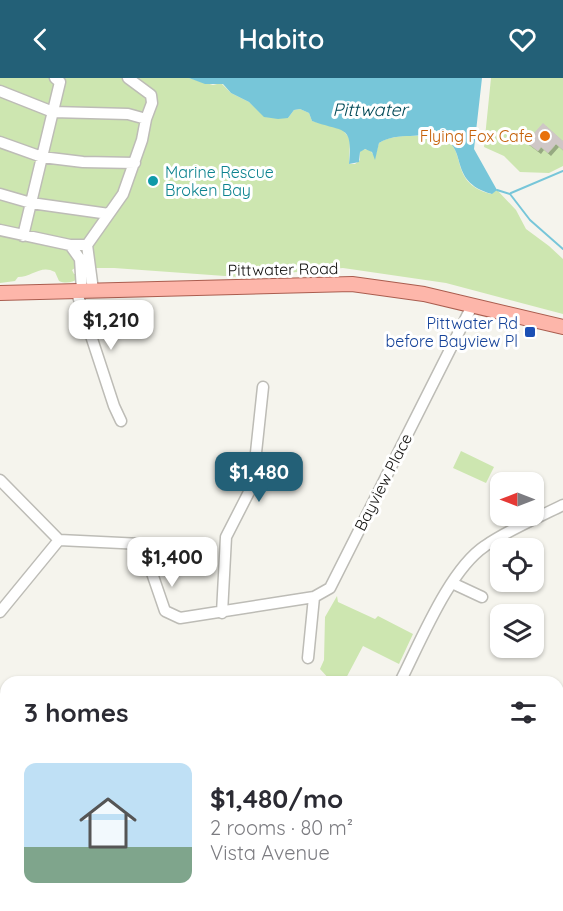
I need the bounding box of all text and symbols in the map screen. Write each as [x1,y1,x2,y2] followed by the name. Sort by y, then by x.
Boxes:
[238,22,325,56] text: Habito
[24,23,57,56] icon: back
[506,23,539,56] icon: heart
[332,98,410,121] water label: Pittwater
[420,126,533,146] place label: Flying Fox Cafe
[538,129,552,143] marker: Flying Fox Cafe
[165,162,274,200] place label: Marine Rescue Broken Bay
[146,174,160,188] marker: Marine Rescue Broken Bay
[227,258,339,280] street label: Pittwater Road
[62,300,160,351] pin: $1,210
[83,307,139,332] text: $1,210
[385,313,518,351] place label: Pittwater Rd before Bayview Pl
[523,325,537,339] marker: Pittwater Rd before Bayview Pl
[350,430,416,534] street label: Bayview Place
[210,452,308,503] pin: $1,480
[229,459,289,484] text: $1,480
[490,472,544,526] north arrow
[490,472,544,658] map controls
[123,537,221,588] pin: $1,400
[490,538,544,592] button: locate
[141,544,203,569] text: $1,400
[490,604,544,658] button: layers
[24,696,129,729] text: 3 homes
[507,696,540,729] icon: filters
[210,782,343,815] text: $1,480/mo
[72,787,144,859] icon: home
[210,815,353,840] text: 2 rooms · 80 m²
[210,840,330,865] text: Vista Avenue

